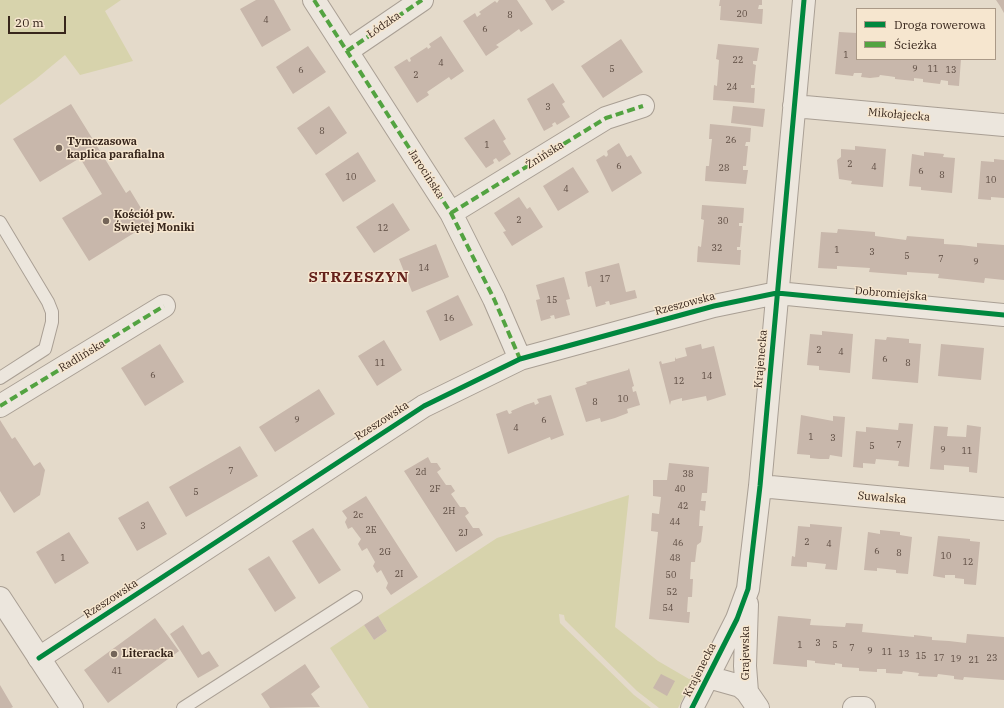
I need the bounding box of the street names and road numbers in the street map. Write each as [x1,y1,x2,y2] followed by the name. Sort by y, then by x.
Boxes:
[365,9,403,41] street label: Łódzka
[867,106,931,124] street label: Mikołajecka
[524,138,566,172] street label: Żnińska
[405,147,447,201] street label: Jarocińska
[854,284,928,304] street label: Dobromiejska
[653,290,717,318] street label: Rzeszowska
[752,329,770,389] street label: Krajenecka
[56,337,108,375] street label: Radlińska
[352,399,412,443] street label: Rzeszowska
[857,489,907,507] street label: Suwalska
[81,577,141,621] street label: Rzeszowska
[739,626,753,680] street label: Grajewska
[681,641,719,699] street label: Krajenecka

